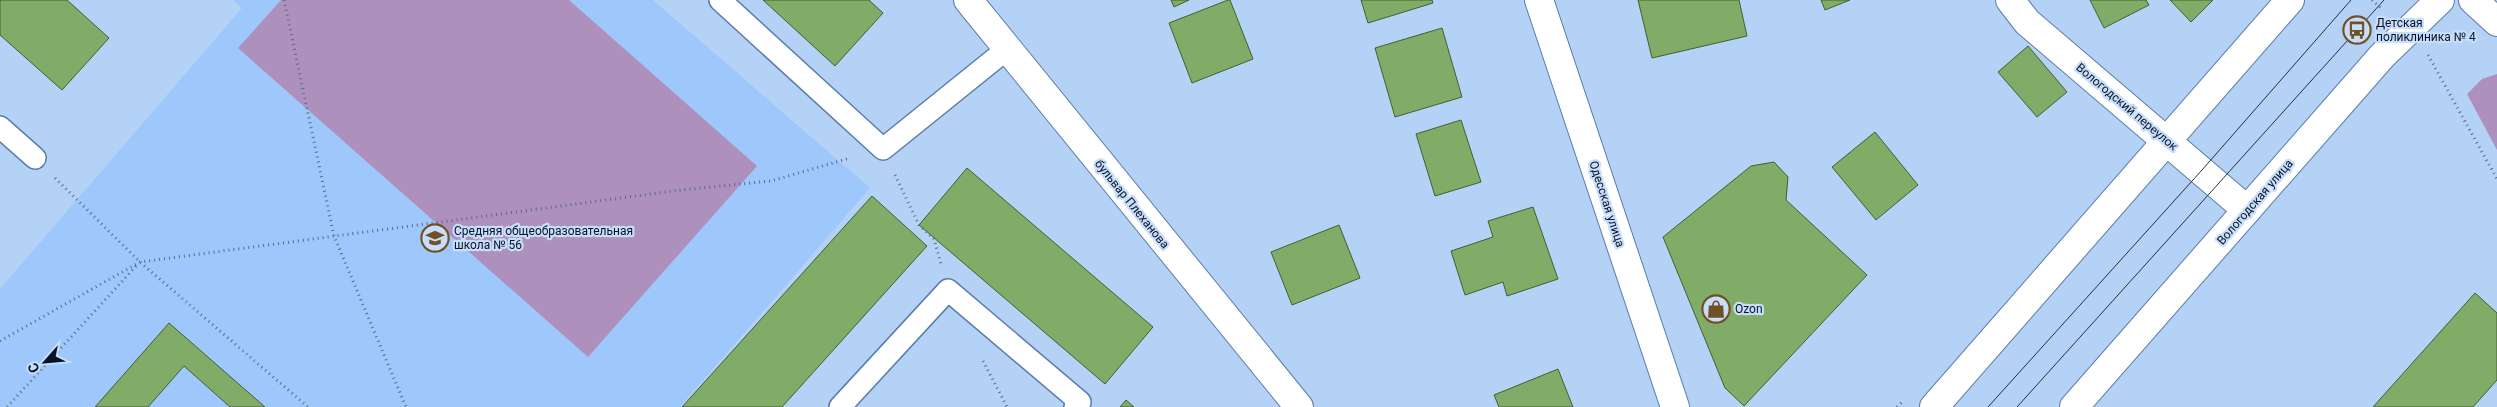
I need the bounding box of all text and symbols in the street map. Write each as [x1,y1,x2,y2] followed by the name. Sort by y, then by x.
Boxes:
[2342,15,2372,45] bus stop icon: Детская поликлиника № 4
[2376,16,2476,44] place label: Детская поликлиника № 4
[2073,60,2181,154] street label: Вологодский переулок
[2214,156,2296,248] street label: Вологодская улица
[1092,157,1172,251] street label: бульвар Плеханова
[1586,159,1628,249] street label: Одесская улица
[420,223,450,253] school or university icon: Средняя общеобразовательная школа № 56
[454,224,633,252] place label: Средняя общеобразовательная школа № 56
[1701,294,1731,324] shop icon: Ozon
[1735,302,1763,316] place label: Ozon
[20,337,70,387] north arrow
[24,360,43,376] text: С

